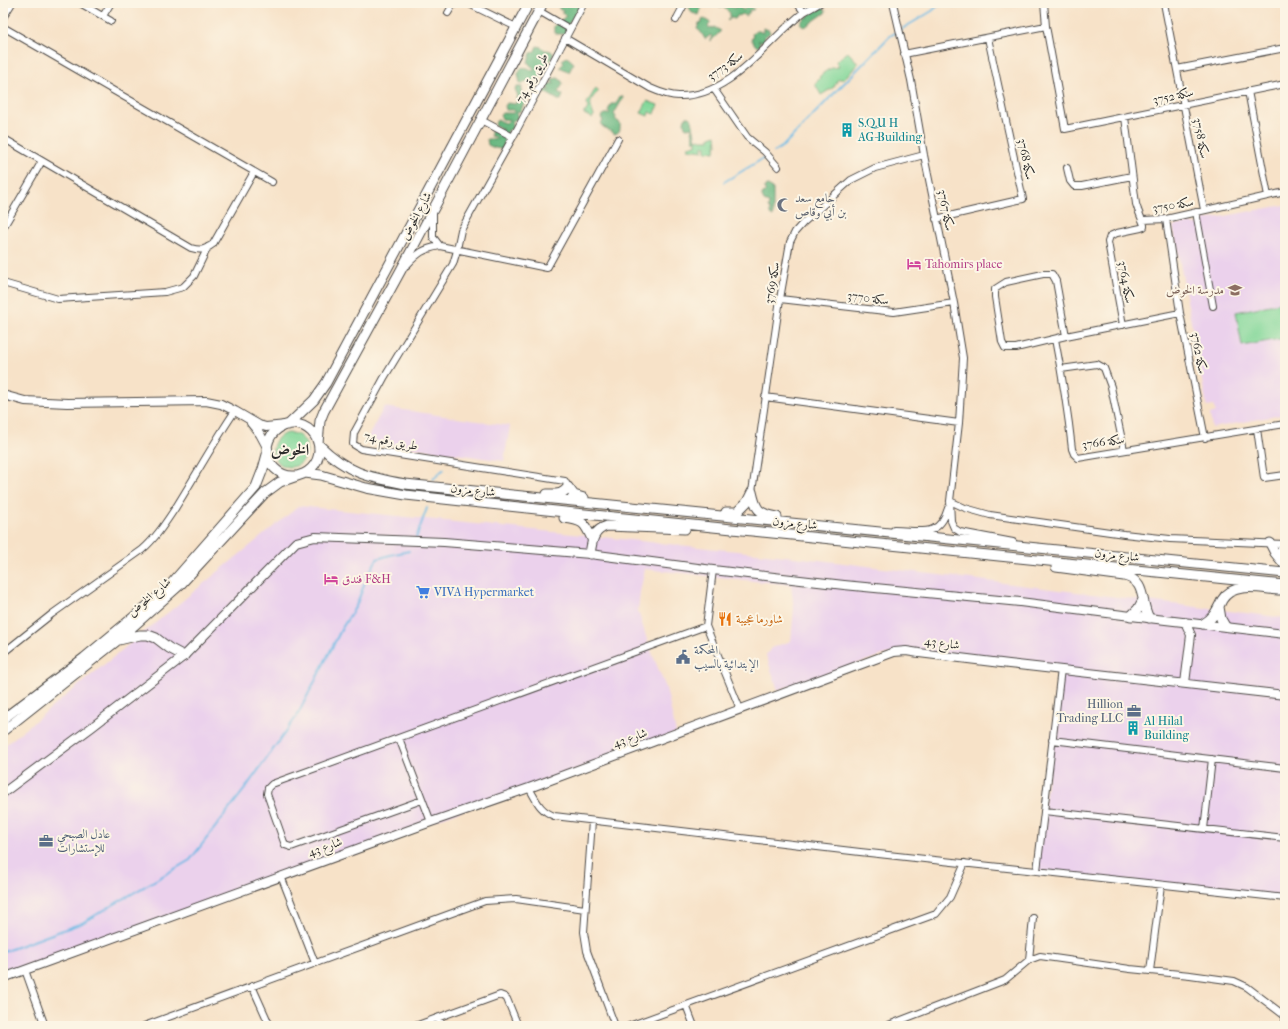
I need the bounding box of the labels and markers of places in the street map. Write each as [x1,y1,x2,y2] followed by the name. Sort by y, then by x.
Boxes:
[857,116,923,144] place label: S.Q.U H AG-Building
[839,122,855,138] building icon: S.Q.U H AG-Building
[795,191,847,222] place label: جامع سعد بن أبي وقاص
[776,197,792,213] mosque icon: جامع سعد بن أبي وقاص
[906,256,922,272] hotel icon: Tahomirs place
[925,257,1003,271] place label: Tahomirs place
[1227,282,1243,298] school or university icon: مدرسة الخوض
[1166,283,1224,298] place label: مدرسة الخوض
[323,571,339,587] hotel icon: فندق F&H
[342,572,391,586] place label: فندق F&H
[415,584,431,600] supermarket icon: VIVA Hypermarket
[433,585,535,599] place label: VIVA Hypermarket
[717,611,733,627] restaurant icon: شاورما عجيبة
[736,612,783,627] place label: شاورما عجيبة
[694,643,759,673] place label: المحكمة الإبتدائية بالسيب
[675,649,691,665] public building icon: المحكمة الإبتدائية بالسيب
[1057,697,1123,725] place label: Hillion Trading LLC
[1126,703,1142,719] office icon: Hillion Trading LLC
[1143,714,1189,742] place label: Al Hilal Building
[1125,720,1141,736] building icon: Al Hilal Building
[57,827,111,857] place label: عادل الصبحي للإستشارات
[38,833,54,849] office icon: عادل الصبحي للإستشارات

